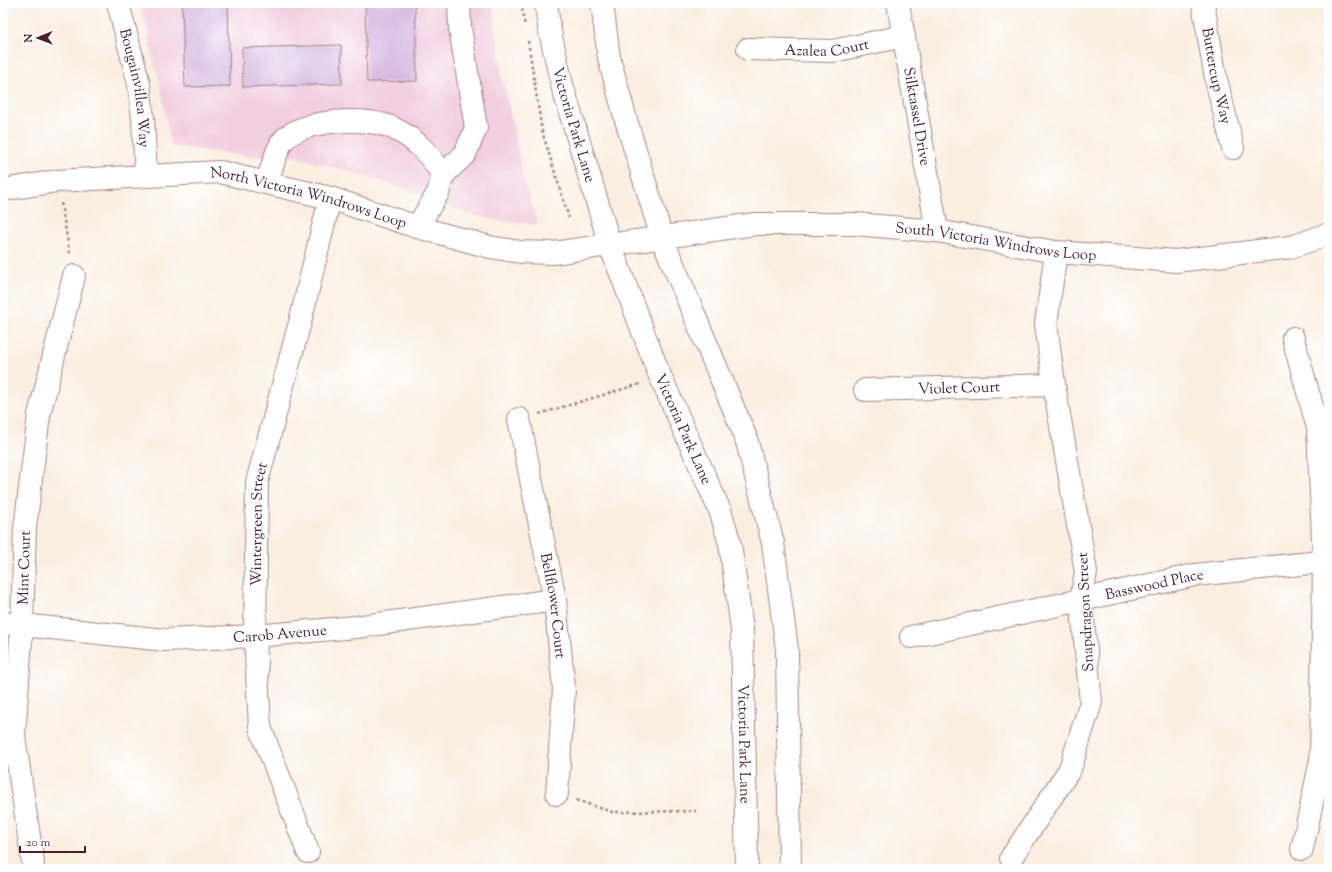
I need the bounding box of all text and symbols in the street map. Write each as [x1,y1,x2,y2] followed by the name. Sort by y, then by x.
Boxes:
[18,18,58,58] north arrow
[1195,26,1236,127] street label: Buttercup Way
[113,27,154,149] street label: Bougainvillea Way
[21,33,37,44] text: N
[784,35,871,63] street label: Azalea Court
[546,65,600,185] street label: Victoria Park Lane
[897,66,935,168] street label: Silktassel Drive
[210,163,409,235] street label: North Victoria Windrows Loop
[894,218,1097,267] street label: South Victoria Windrows Loop
[649,371,716,488] street label: Victoria Park Lane
[918,377,1000,401] street label: Violet Court
[247,460,274,586] street label: Wintergreen Street
[14,530,37,605] street label: Mint Court
[534,551,570,660] street label: Bellflower Court
[1073,552,1100,672] street label: Snapdragon Street
[1103,565,1205,606] street label: Basswood Place
[233,621,328,649] street label: Carob Avenue
[731,684,755,804] street label: Victoria Park Lane
[20,828,85,854] scale bar
[26,834,51,852] text: 20 m

